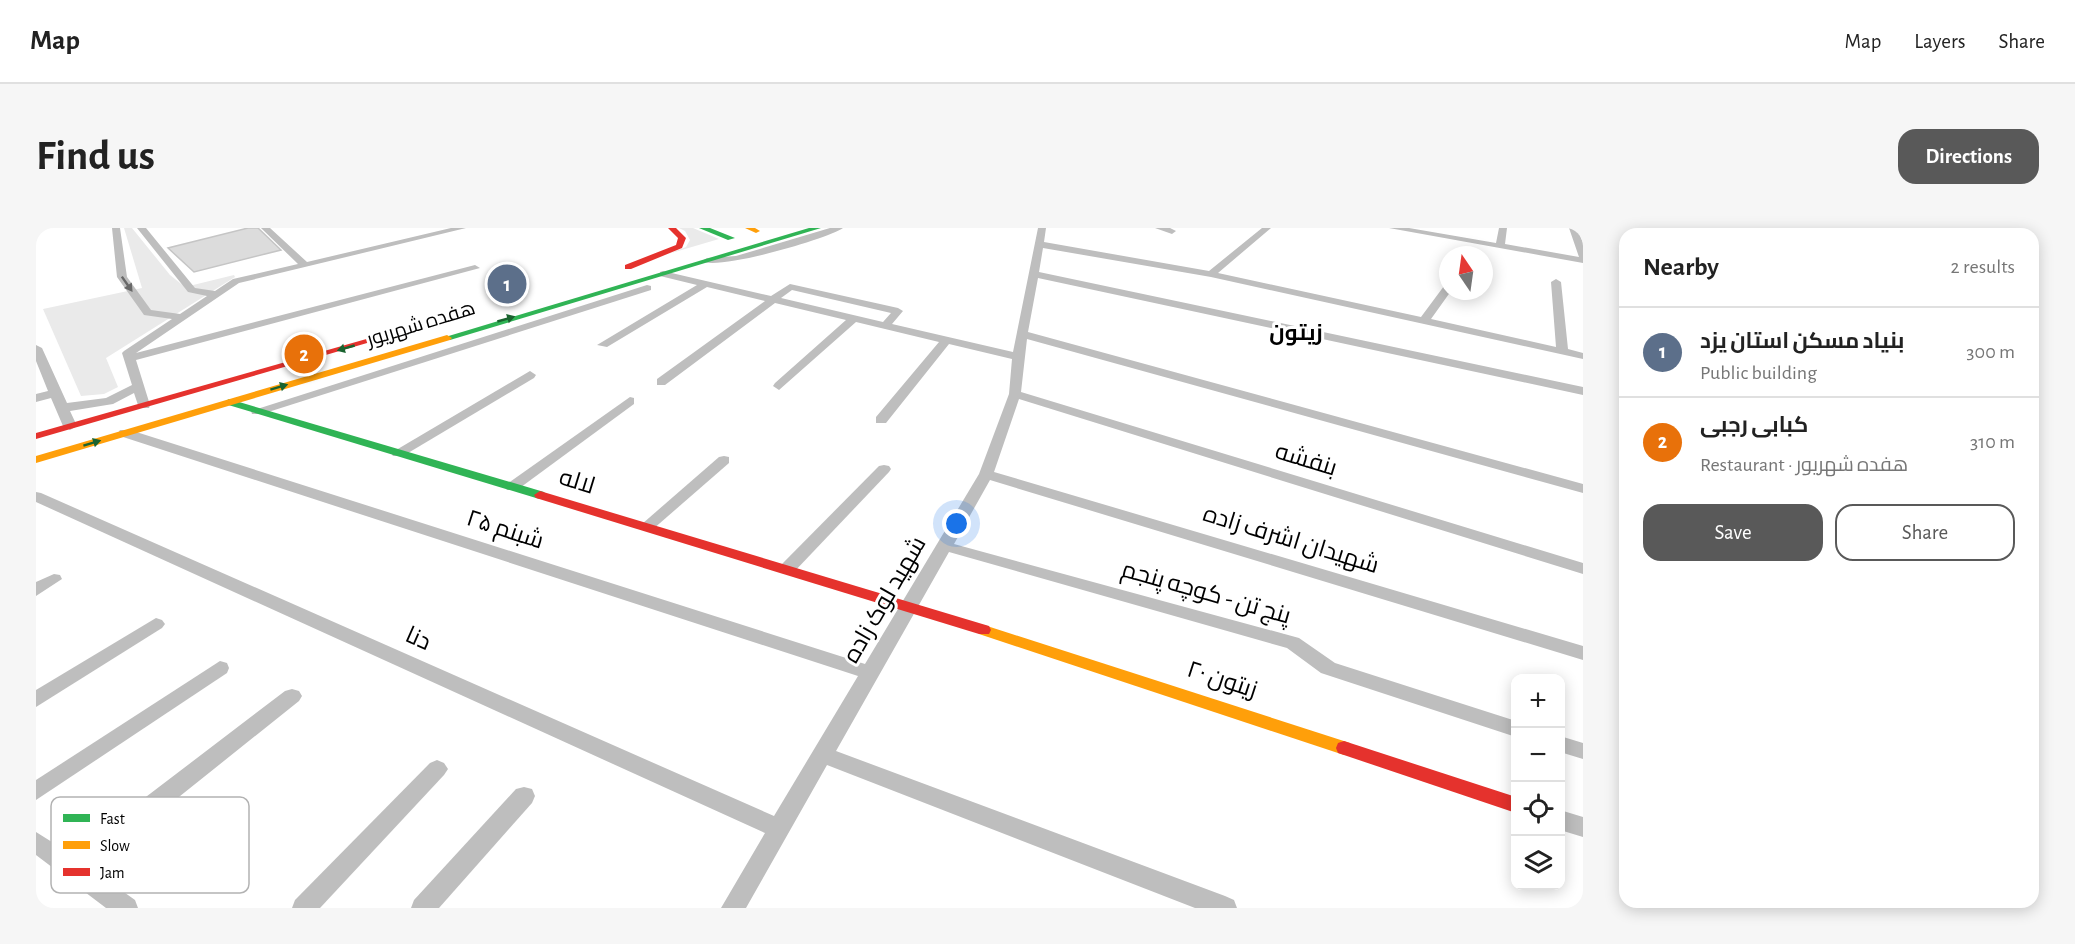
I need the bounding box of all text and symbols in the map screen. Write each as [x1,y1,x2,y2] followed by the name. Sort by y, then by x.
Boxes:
[30,27,80,55] text: Map
[1845,31,1881,52] text: Map
[1914,31,1965,52] text: Layers
[1998,31,2045,52] text: Share
[1898,129,2039,184] button: Directions
[36,135,155,177] text: Find us
[1439,246,1493,300] north arrow
[1643,254,1719,280] text: Nearby
[1951,257,2015,277] text: 2 results
[488,262,526,306] pin: 1
[121,276,133,292] one-way arrow
[363,298,478,352] street label: هفده شهریور
[497,314,515,323] one-way arrow
[1269,322,1323,346] district label: زیتون
[1700,330,1904,352] text: بنیاد مسکن استان یزد
[284,332,324,376] pin: 2
[1659,342,1666,362] text: 1
[1966,342,2015,362] text: 300 m
[337,343,355,353] one-way arrow
[1700,363,1817,383] text: Public building
[270,382,288,391] one-way arrow
[1700,414,1808,436] text: کبابی رجبی
[1658,432,1667,452] text: 2
[1970,432,2015,452] text: 310 m
[83,438,101,447] one-way arrow
[1272,438,1340,481] street label: بنفشه
[1700,455,1908,475] text: Restaurant · هفده شهریور
[556,465,598,499] street label: لاله
[1200,501,1382,579] street label: شهیدان اشرف زاده
[1643,504,1823,561] button: Save
[1835,504,2015,561] button: Share
[463,505,547,557] street label: شبنم ۲۵
[942,509,971,538] your location
[838,532,932,668] street label: شهید لوک زاده
[1118,557,1294,632] street label: پنج تن - کوچه پنجم
[402,623,434,655] street label: دنا
[1184,657,1260,704] street label: زیتون ۲۰
[1511,674,1565,890] map controls
[1511,674,1565,728] button: +
[1511,728,1565,782] button: −
[1511,782,1565,836] button: locate
[51,797,249,893] legend
[100,811,125,827] text: Fast
[1511,836,1565,890] button: layers
[100,838,130,854] text: Slow
[100,865,125,881] text: Jam

